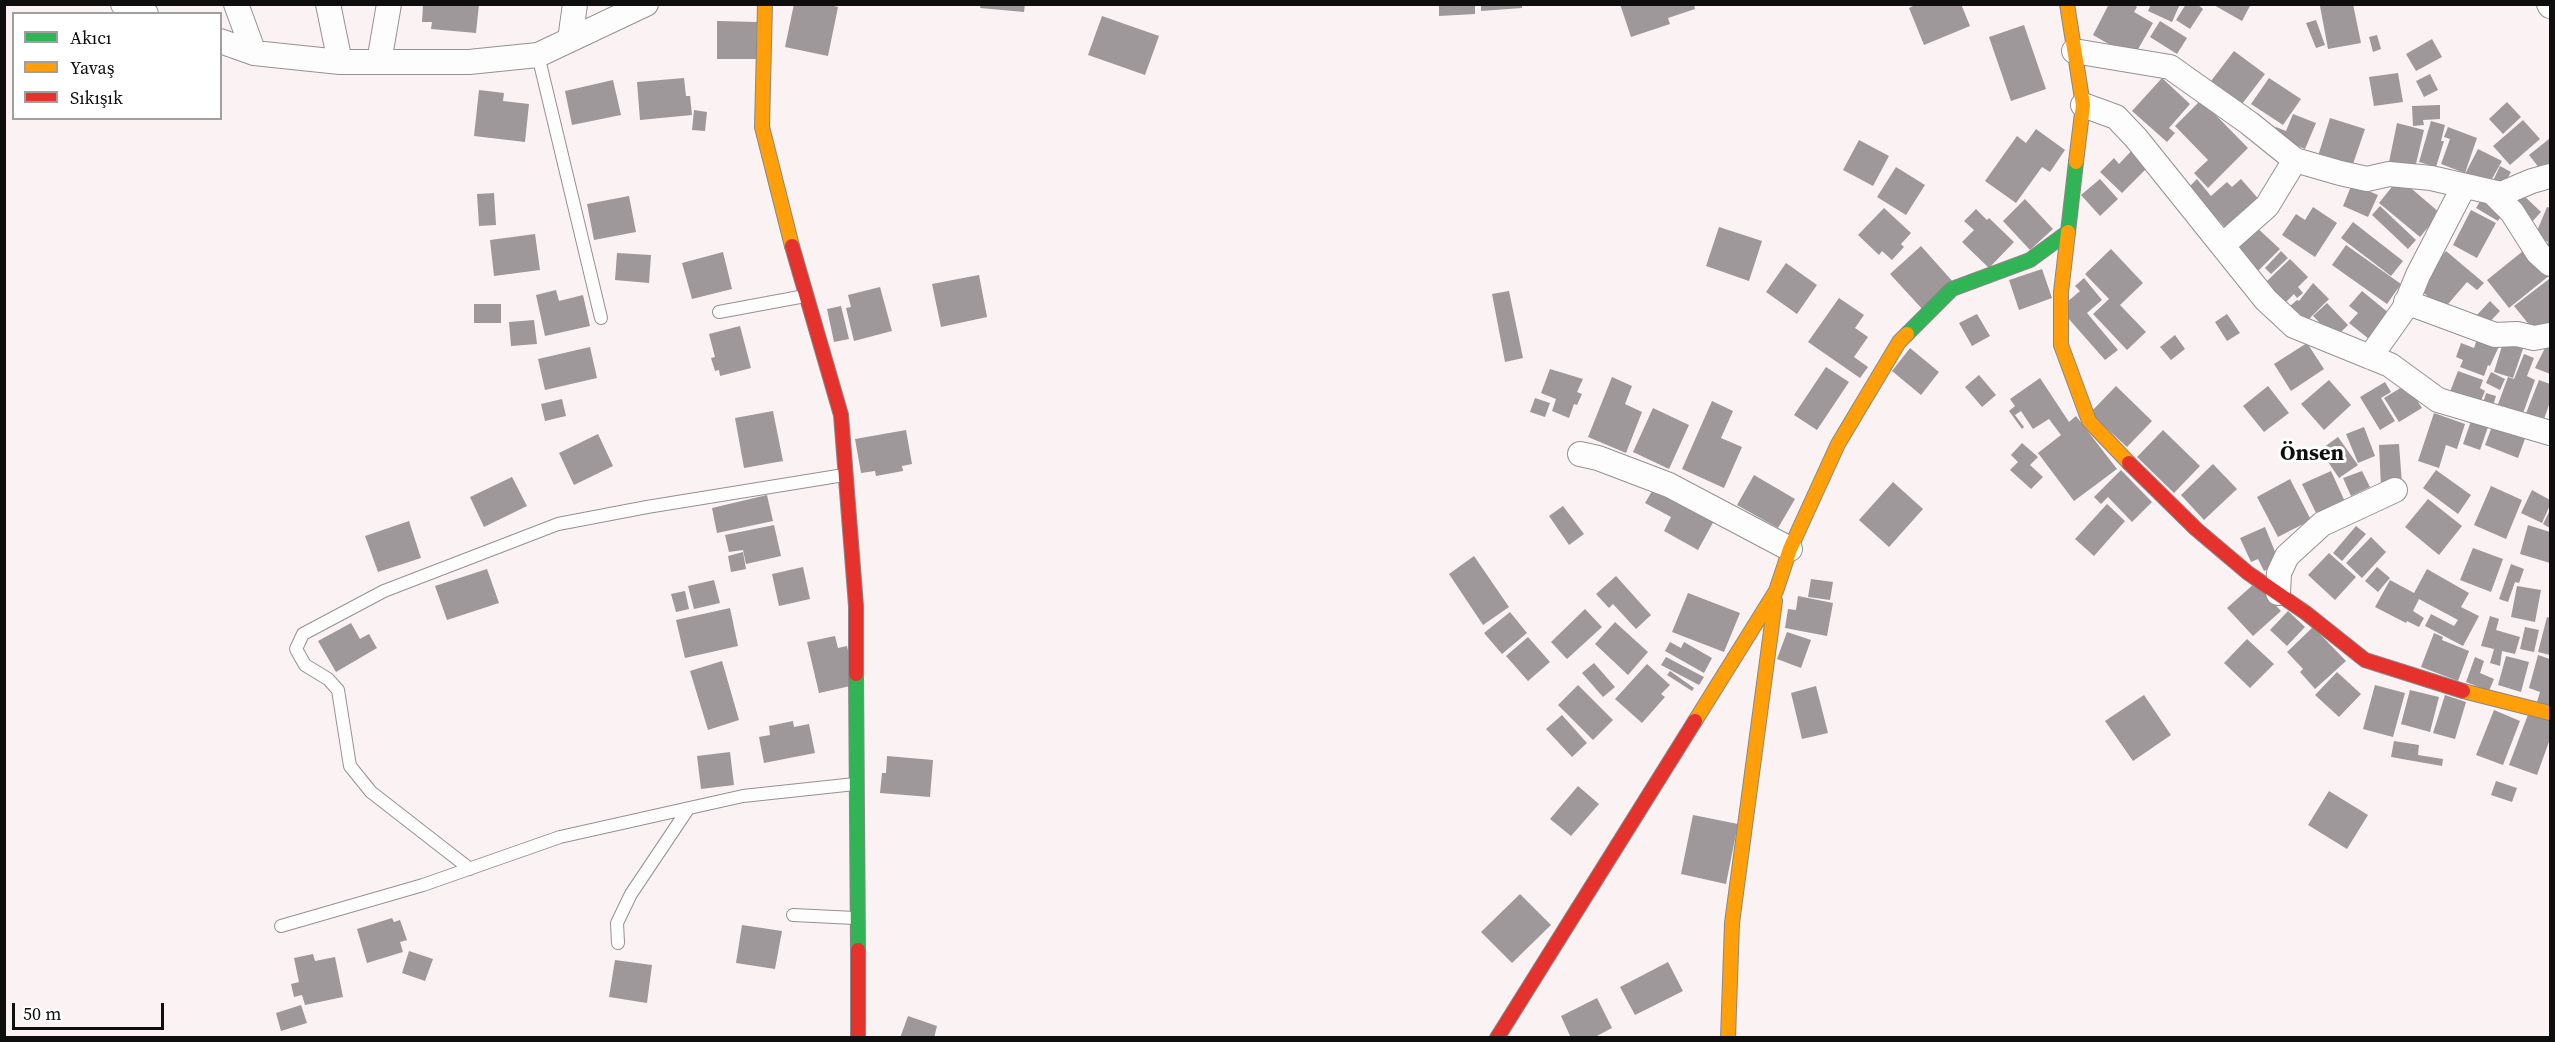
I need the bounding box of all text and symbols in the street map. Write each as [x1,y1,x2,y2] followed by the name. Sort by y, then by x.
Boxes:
[12,12,222,120] legend
[70,25,111,50] text: Akıcı
[70,55,115,80] text: Yavaş
[70,85,123,110] text: Sıkışık
[2280,441,2344,467] district label: Önsen
[15,991,166,1029] scale bar
[23,1001,61,1026] text: 50 m

